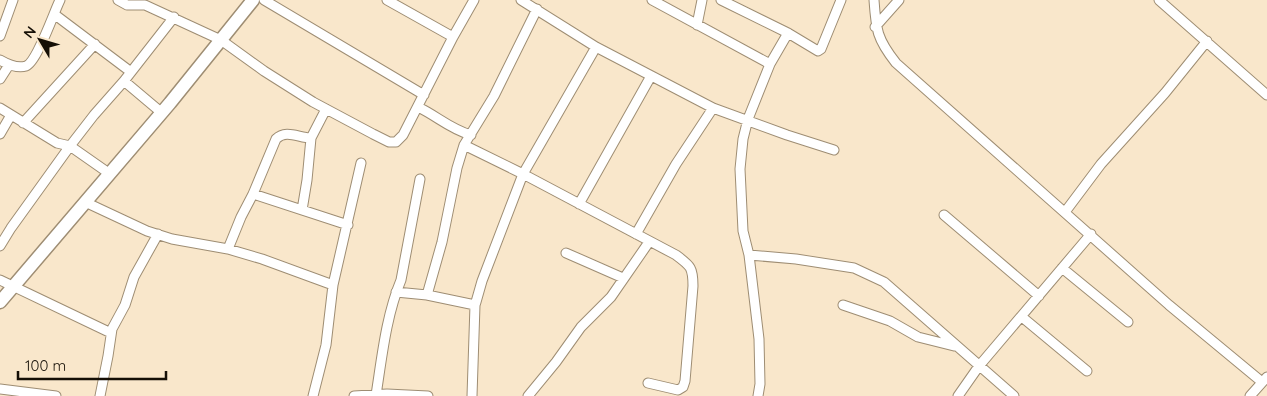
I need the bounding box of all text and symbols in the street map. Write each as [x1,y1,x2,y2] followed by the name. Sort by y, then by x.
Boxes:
[15,15,65,65] north arrow
[19,22,40,42] text: N
[18,348,165,380] scale bar
[25,356,66,375] text: 100 m

